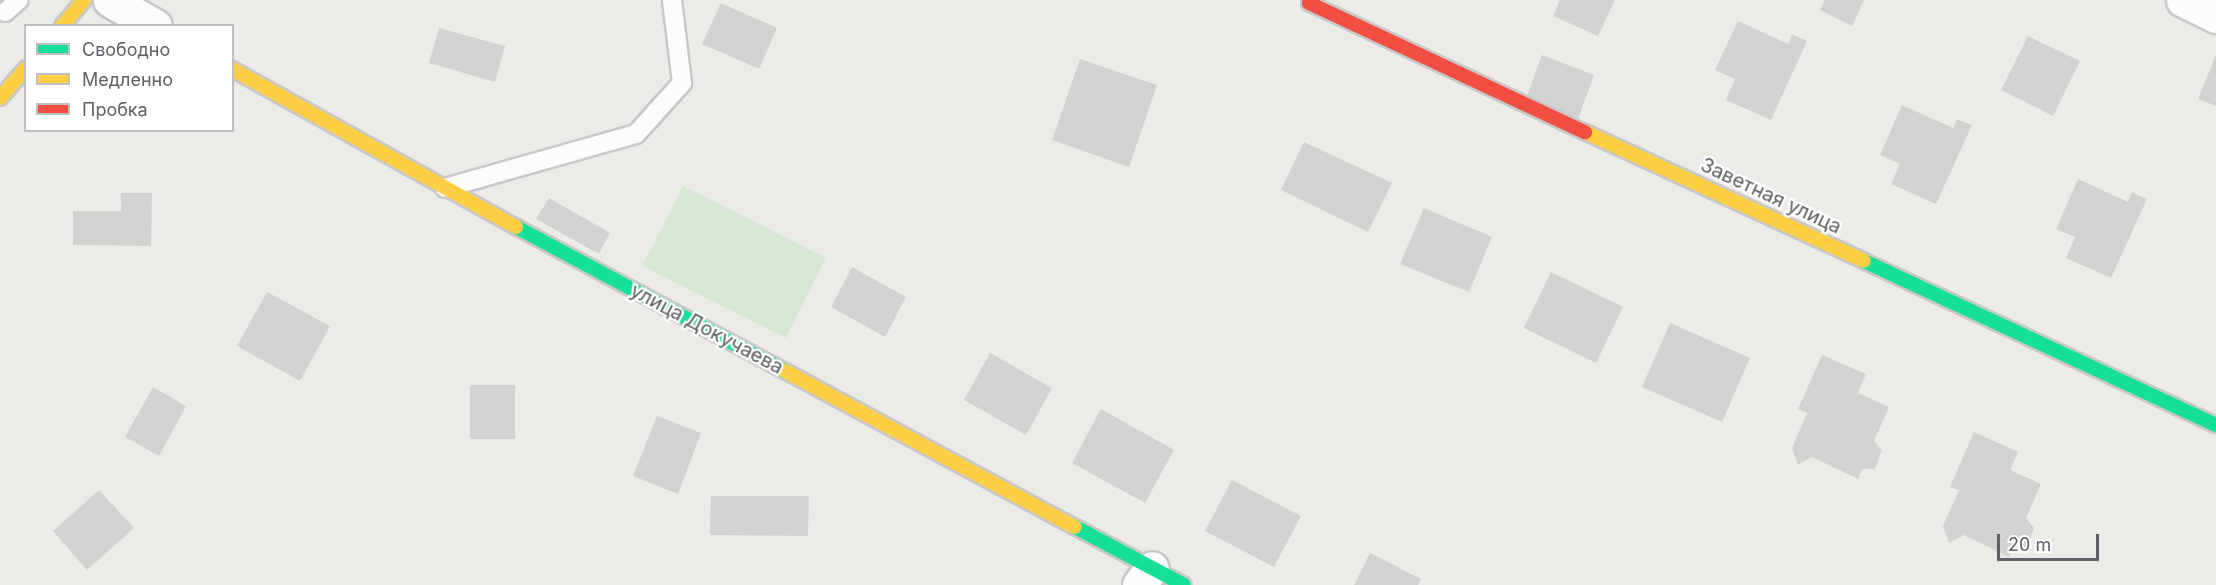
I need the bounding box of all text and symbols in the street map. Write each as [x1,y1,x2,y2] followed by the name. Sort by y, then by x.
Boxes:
[24,24,234,132] legend
[82,39,170,60] text: Свободно
[82,69,173,90] text: Медленно
[82,99,148,120] text: Пробка
[1697,153,1845,239] street label: Заветная улица
[626,279,788,379] street label: улица Докучаева
[2000,522,2102,560] scale bar
[2008,534,2051,555] text: 20 m

